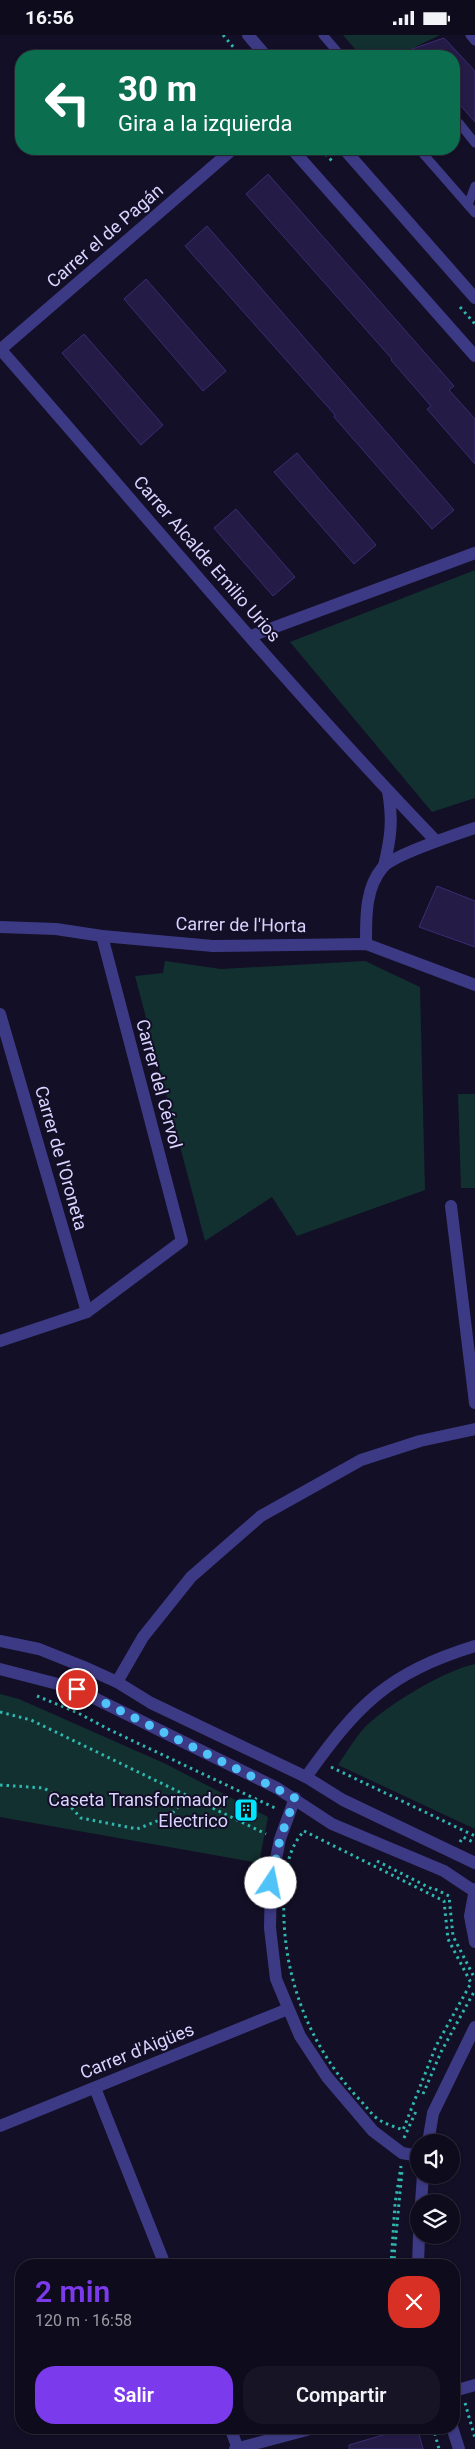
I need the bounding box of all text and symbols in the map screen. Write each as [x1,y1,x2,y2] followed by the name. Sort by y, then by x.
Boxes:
[25,6,74,29] text: 16:56
[118,69,197,110] text: 30 m
[35,70,100,135] icon: left
[118,111,292,136] text: Gira a la izquierda
[42,179,167,292] street label: Carrer el de Pagán
[130,471,285,646] street label: Carrer Alcalde Emilio Urios
[175,913,307,936] street label: Carrer de l'Horta
[132,1017,187,1151] street label: Carrer del Cérvol
[31,1083,92,1232] street label: Carrer de l'Oroneta
[56,1668,98,1710] pin
[63,1675,91,1703] icon: arrive
[48,1789,228,1831] place label: Caseta Transformador Electrico
[233,1797,259,1823] building icon: Caseta Transformador Electrico
[244,1856,296,1908] position arrow
[77,2018,197,2083] street label: Carrer d'Aigües
[410,2134,460,2244] map controls
[410,2134,460,2184] button: sound
[410,2194,460,2244] button: layers
[35,2274,110,2309] text: 2 min
[388,2276,440,2328] button: close
[35,2311,132,2330] text: 120 m · 16:58
[35,2366,233,2424] button: Salir
[243,2366,440,2424] button: Compartir

